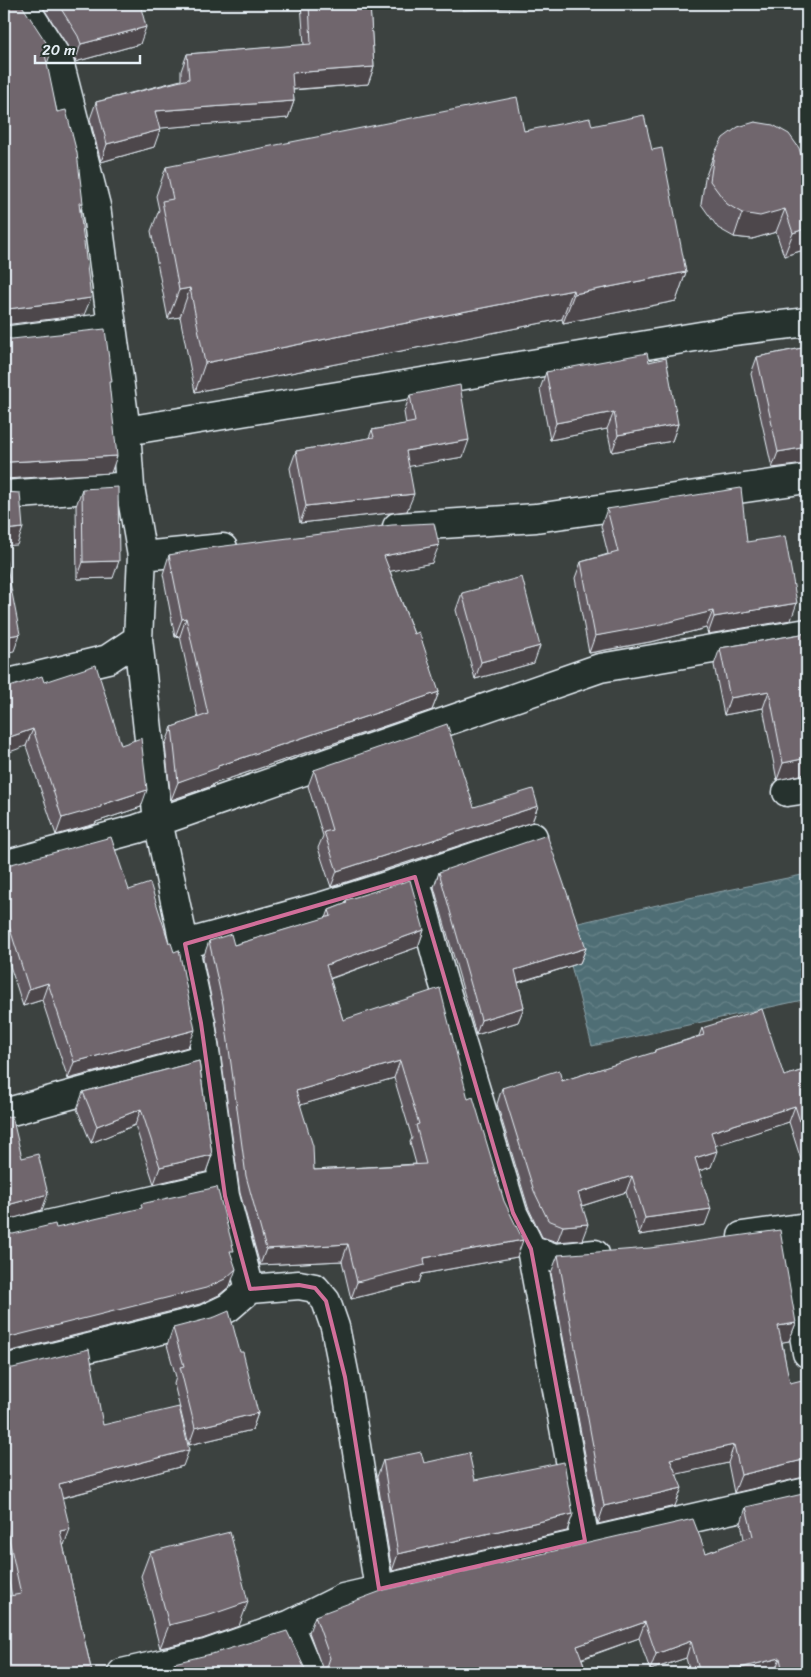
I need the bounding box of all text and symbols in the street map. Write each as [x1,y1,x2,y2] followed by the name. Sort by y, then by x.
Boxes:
[35,32,140,64] scale bar
[42,37,76,63] text: 20 m

